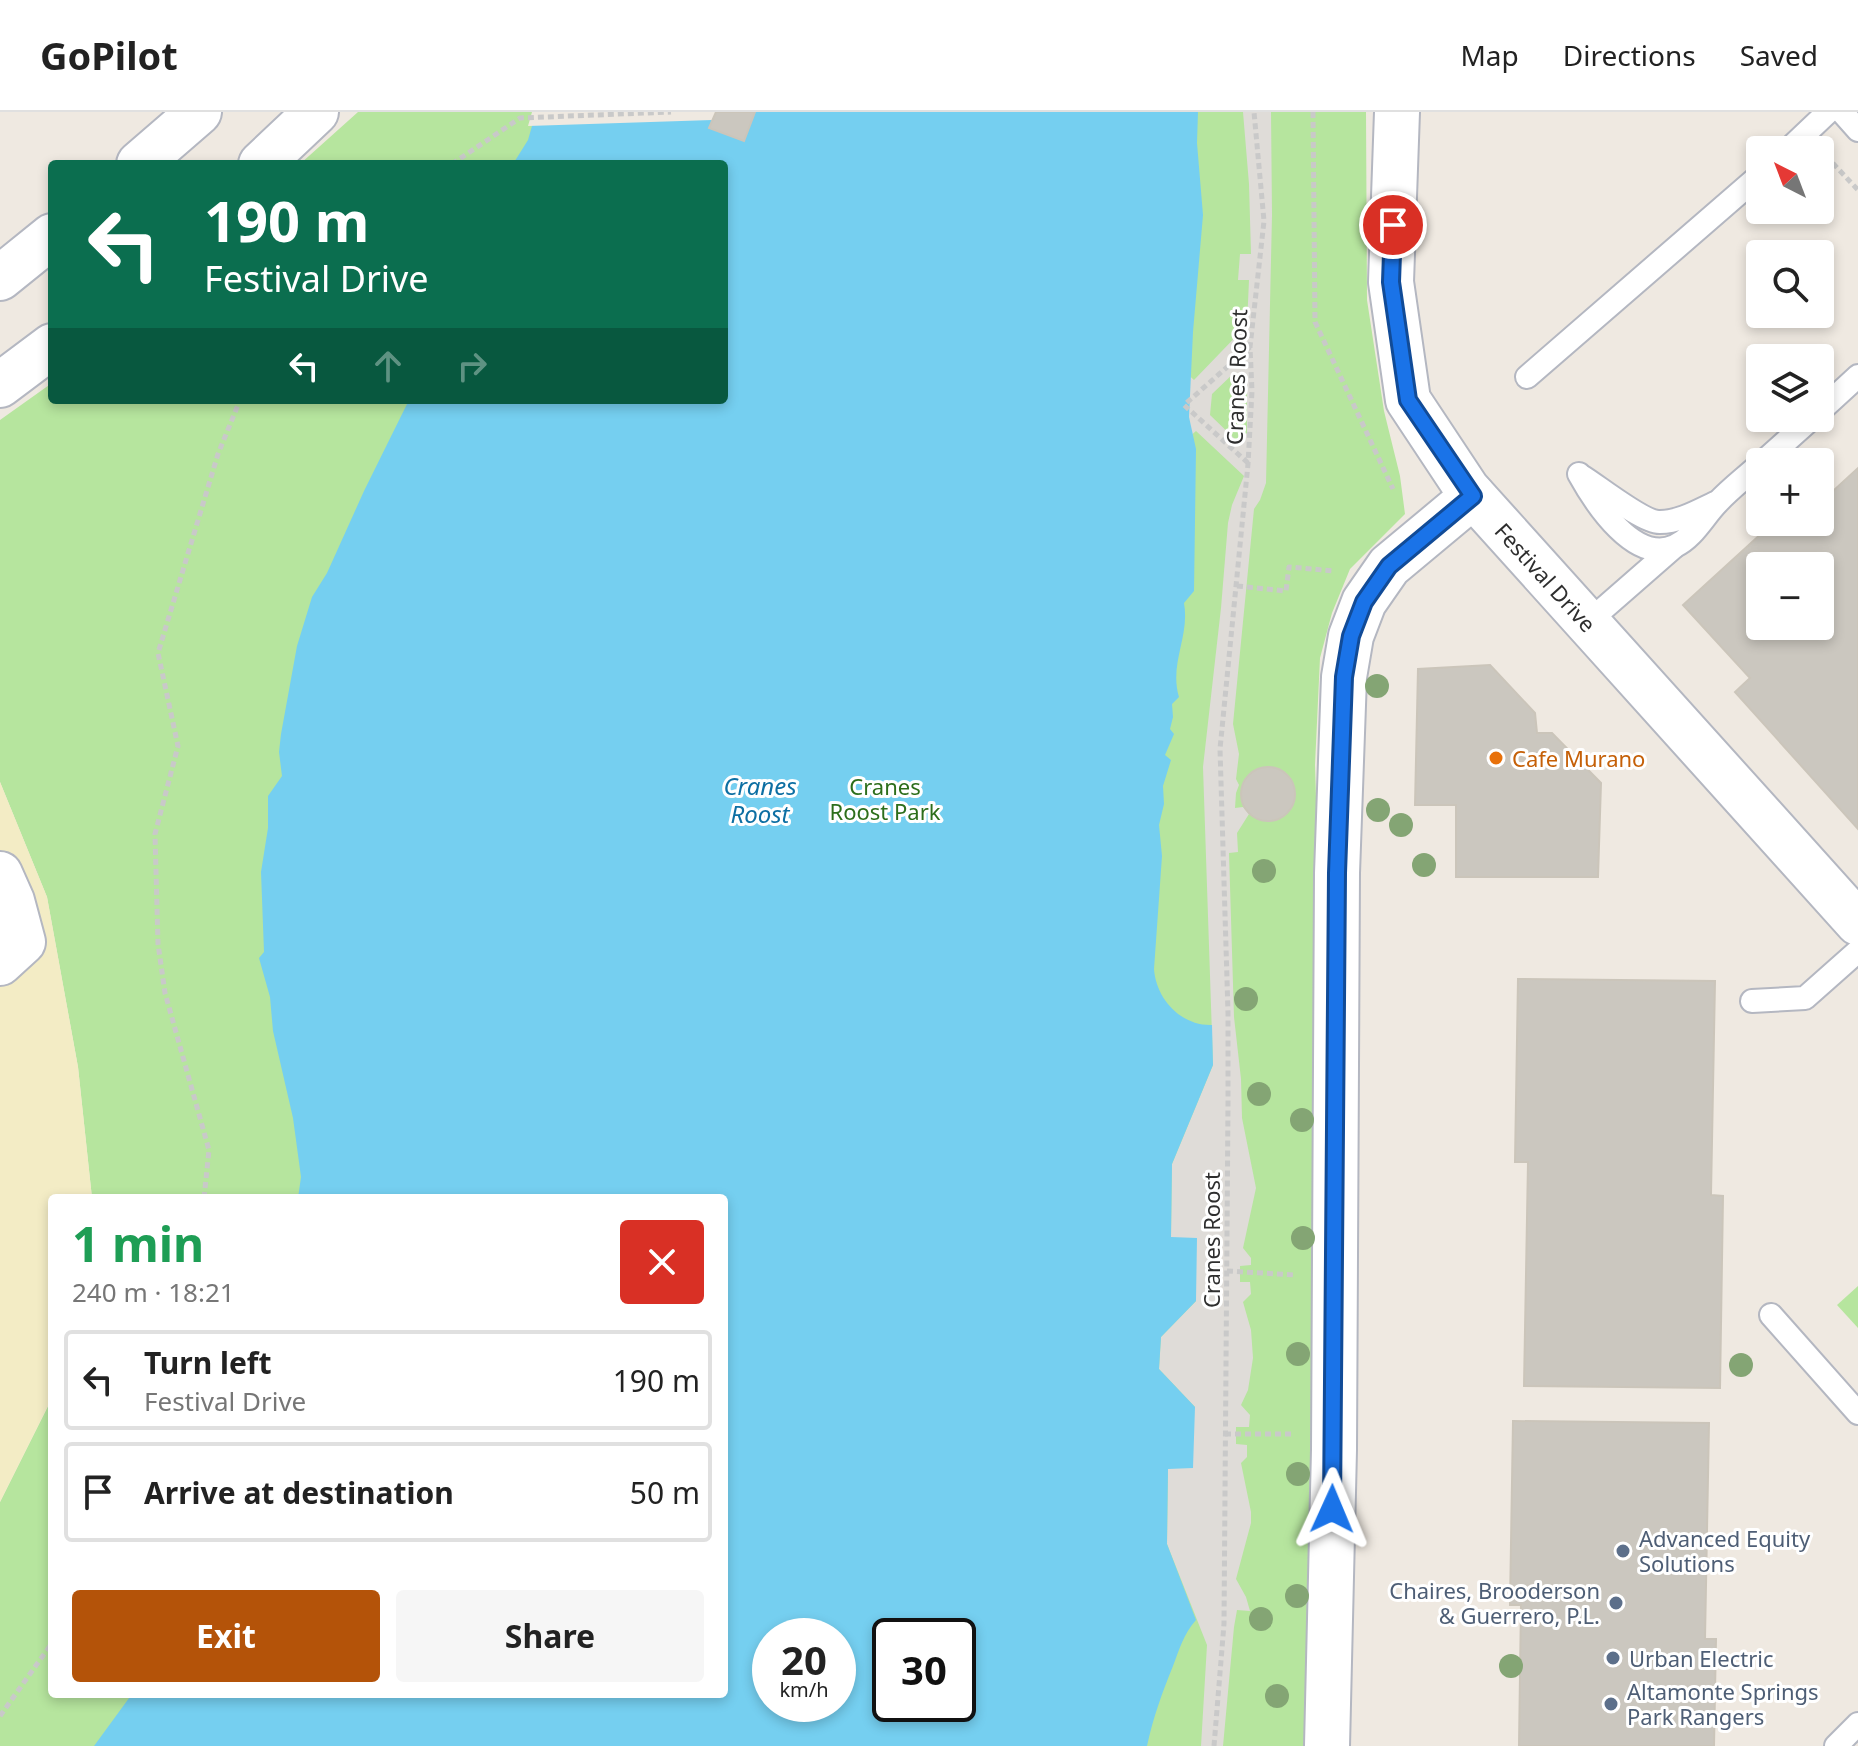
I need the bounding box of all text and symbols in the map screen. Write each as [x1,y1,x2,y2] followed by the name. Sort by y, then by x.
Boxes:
[40,29,178,81] text: GoPilot
[1460,36,1519,74] text: Map
[1563,36,1696,74] text: Directions
[1740,36,1818,74] text: Saved
[1746,136,1834,224] north arrow
[1746,136,1834,640] map controls
[204,182,369,258] text: 190 m
[1359,191,1427,259] pin
[72,192,176,296] icon: left
[1371,203,1415,247] icon: arrive
[1746,240,1834,328] button: search
[204,254,429,303] text: Festival Drive
[1219,308,1253,445] street label: Cranes Roost
[282,344,326,388] icon: left
[366,344,410,388] icon: ahead
[450,344,494,388] icon: right
[1746,344,1834,432] button: layers
[1746,448,1834,536] button: +
[1489,516,1603,638] street label: Festival Drive
[1746,552,1834,640] button: −
[1512,743,1645,773] place label: Cafe Murano
[1487,749,1505,767] marker: Cafe Murano
[723,769,797,830] water label: Cranes Roost
[830,771,941,826] park label: Cranes Roost Park
[1196,1172,1226,1308] street label: Cranes Roost
[72,1211,204,1276] text: 1 min
[620,1220,704,1304] button: close
[72,1274,235,1310] text: 240 m · 18:21
[144,1342,272,1383] text: Turn left
[76,1358,120,1402] icon: left
[613,1360,700,1401] text: 190 m
[144,1383,306,1419] text: Festival Drive
[1290,1467,1374,1551] position arrow
[76,1470,120,1514] icon: arrive
[144,1472,454,1513] text: Arrive at destination
[630,1472,700,1513] text: 50 m
[1639,1523,1811,1578] place label: Advanced Equity Solutions
[1614,1542,1632,1560] marker: Advanced Equity Solutions
[1389,1575,1600,1630] place label: Chaires, Brooderson & Guerrero, P.L.
[72,1590,380,1682] button: Exit
[396,1590,704,1682] button: Share
[1607,1594,1625,1612] marker: Chaires, Brooderson & Guerrero, P.L.
[872,1618,976,1722] speed limit sign: 30
[781,1632,827,1687] text: 20
[1629,1643,1774,1673] place label: Urban Electric
[1604,1649,1622,1667] marker: Urban Electric
[779,1676,829,1703] text: km/h
[1627,1676,1819,1731] place label: Altamonte Springs Park Rangers
[1602,1695,1620,1713] marker: Altamonte Springs Park Rangers

